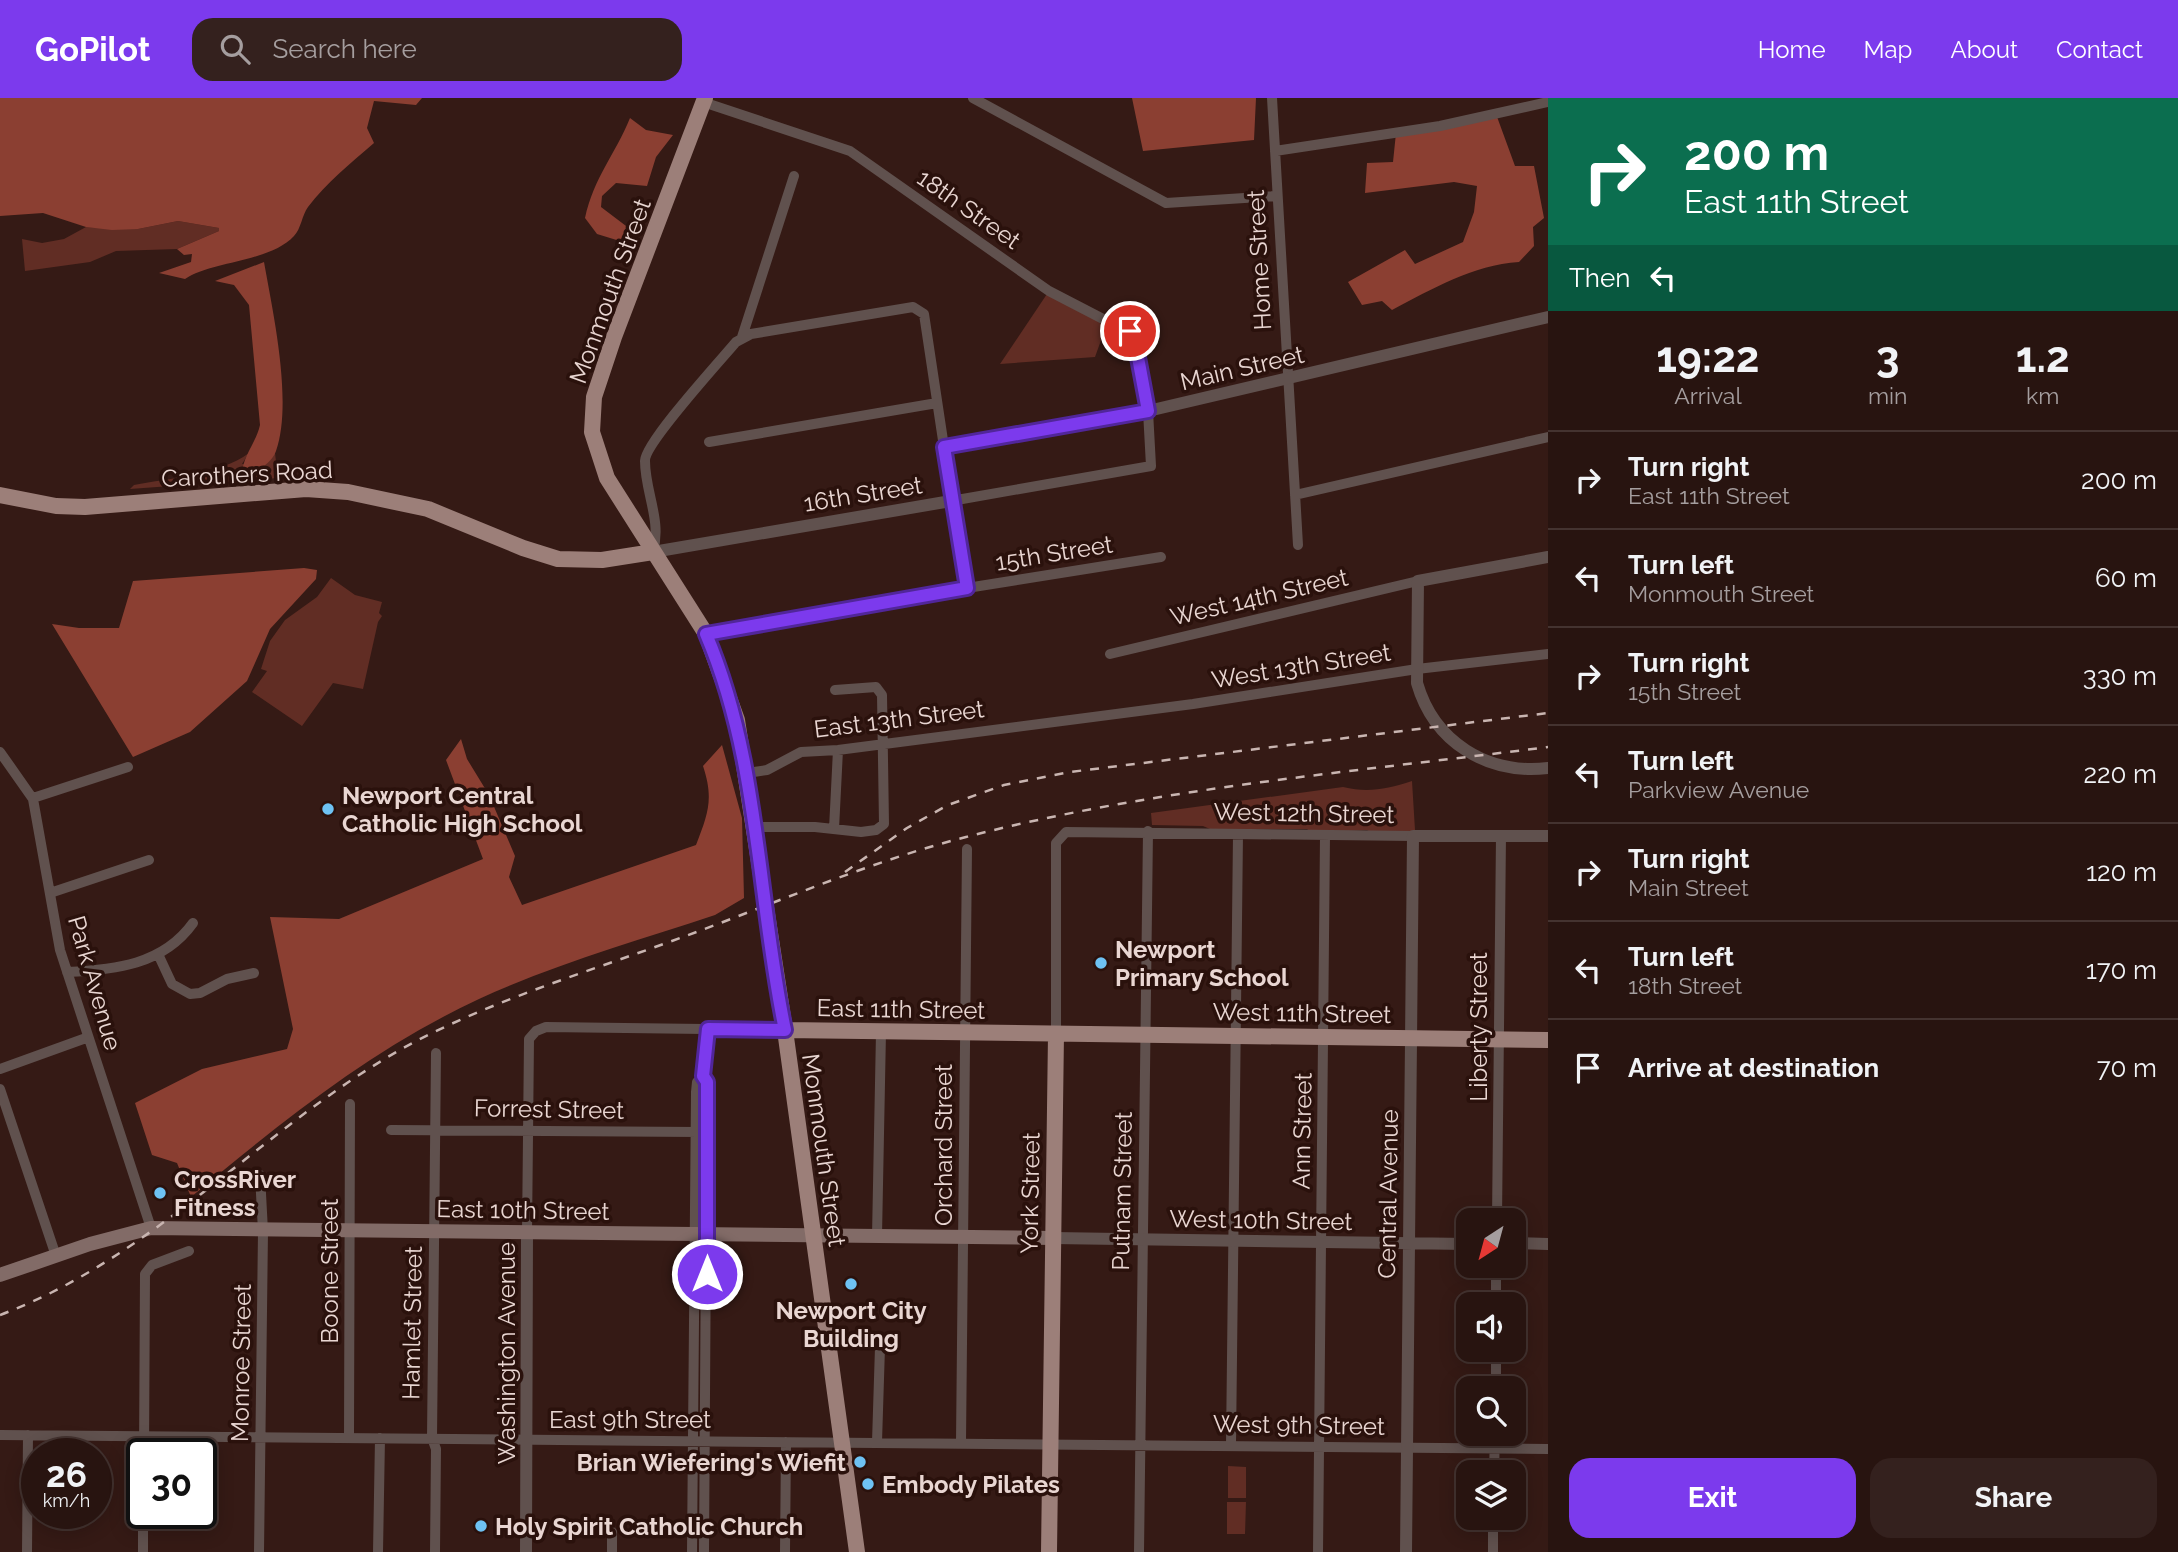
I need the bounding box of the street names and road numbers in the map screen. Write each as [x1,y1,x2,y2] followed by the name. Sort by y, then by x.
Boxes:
[912,163,1026,255] street label: 18th Street
[1241,189,1277,331] street label: Home Street
[563,195,657,387] street label: Monmouth Street
[1177,340,1307,396] street label: Main Street
[161,455,333,493] street label: Carothers Road
[802,470,924,518] street label: 16th Street
[993,529,1115,577] street label: 15th Street
[1167,562,1351,632] street label: West 14th Street
[1209,638,1393,694] street label: West 13th Street
[812,694,986,744] street label: East 13th Street
[1213,797,1395,829] street label: West 12th Street
[62,912,128,1054] street label: Park Avenue
[1464,952,1493,1102] street label: Liberty Street
[816,993,986,1025] street label: East 11th Street
[1212,997,1392,1029] street label: West 11th Street
[796,1052,852,1248] street label: Monmouth Street
[929,1064,958,1226] street label: Orchard Street
[1286,1072,1318,1190] street label: Ann Street
[474,1093,624,1125] street label: Forrest Street
[1372,1109,1404,1279] street label: Central Avenue
[1106,1111,1138,1271] street label: Putnam Street
[1014,1132,1046,1254] street label: York Street
[436,1194,610,1226] street label: East 10th Street
[315,1198,344,1344] street label: Boone Street
[1169,1204,1353,1236] street label: West 10th Street
[492,1242,521,1464] street label: Washington Avenue
[396,1246,428,1400] street label: Hamlet Street
[225,1284,257,1442] street label: Monroe Street
[549,1405,711,1434] street label: East 9th Street
[1213,1409,1385,1441] street label: West 9th Street

